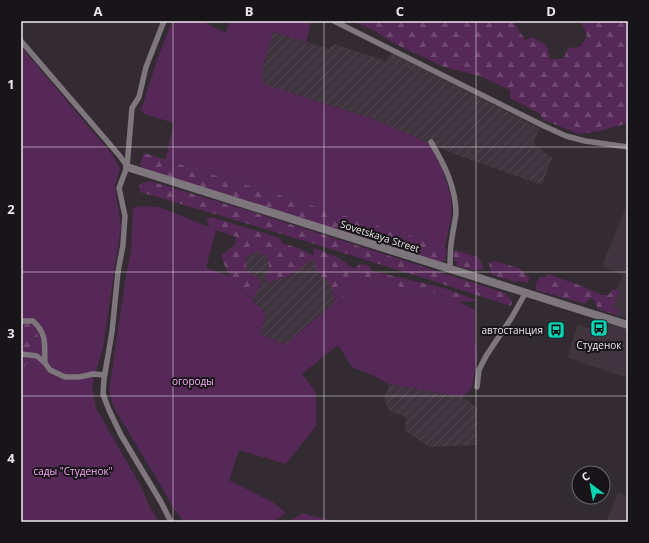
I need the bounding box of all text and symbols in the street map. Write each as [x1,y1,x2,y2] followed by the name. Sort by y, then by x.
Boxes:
[94,2,103,20] text: A
[245,2,254,20] text: B
[396,2,404,20] text: C
[546,2,556,20] text: D
[7,75,15,93] text: 1
[7,200,15,218] text: 2
[339,217,422,256] street label: Sovetskaya Street
[589,318,609,338] bus stop icon: Студенок
[546,320,566,340] bus stop icon: автостанция
[481,323,543,337] place label: автостанция
[7,324,15,342] text: 3
[577,338,622,352] place label: Студенок
[172,374,214,388] park label: огороды
[7,449,15,467] text: 4
[33,464,113,478] park label: сады "Студенок"
[571,465,611,505] north arrow
[578,468,592,484] text: С

